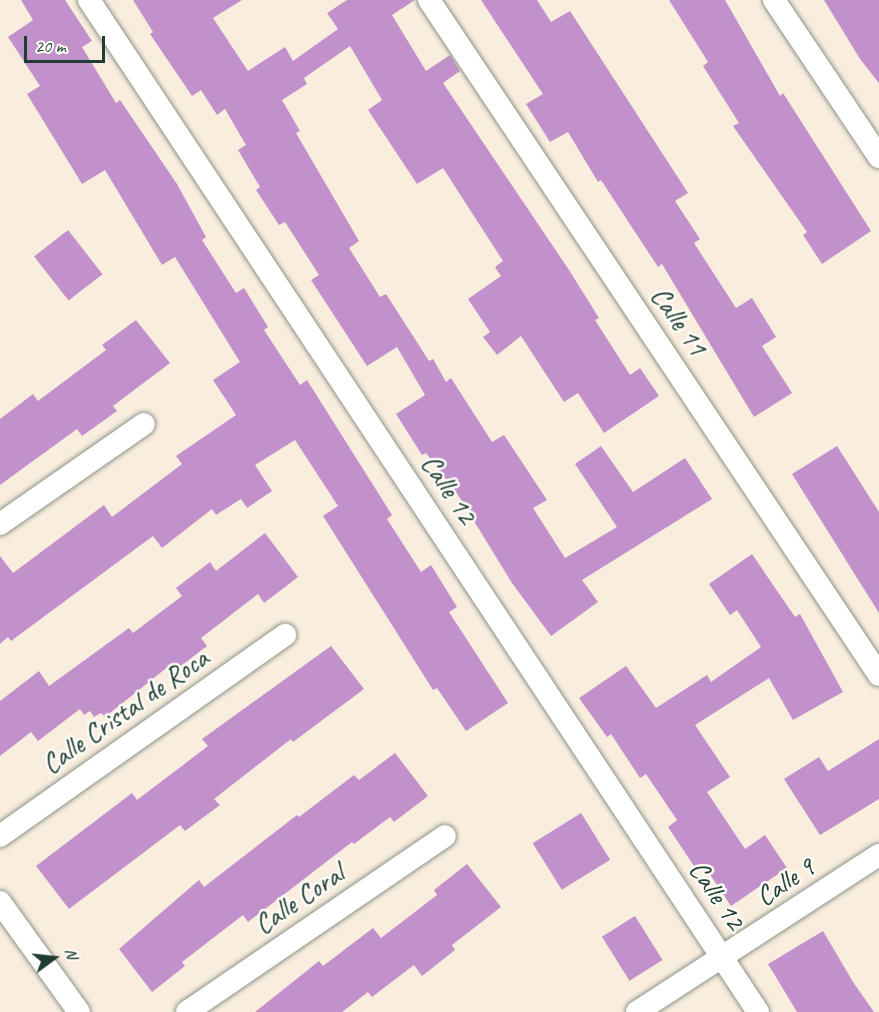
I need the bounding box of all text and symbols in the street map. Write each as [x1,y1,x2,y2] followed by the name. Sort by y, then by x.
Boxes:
[27,24,108,62] scale bar
[35,35,66,57] text: 20 m
[644,280,714,362] street label: Calle 11
[414,448,484,530] street label: Calle 12
[36,642,214,780] street label: Calle Cristal de Roca
[749,850,821,914] street label: Calle 9
[682,854,752,936] street label: Calle 12
[248,857,350,941] street label: Calle Coral
[24,928,84,988] north arrow
[60,946,82,961] text: N

